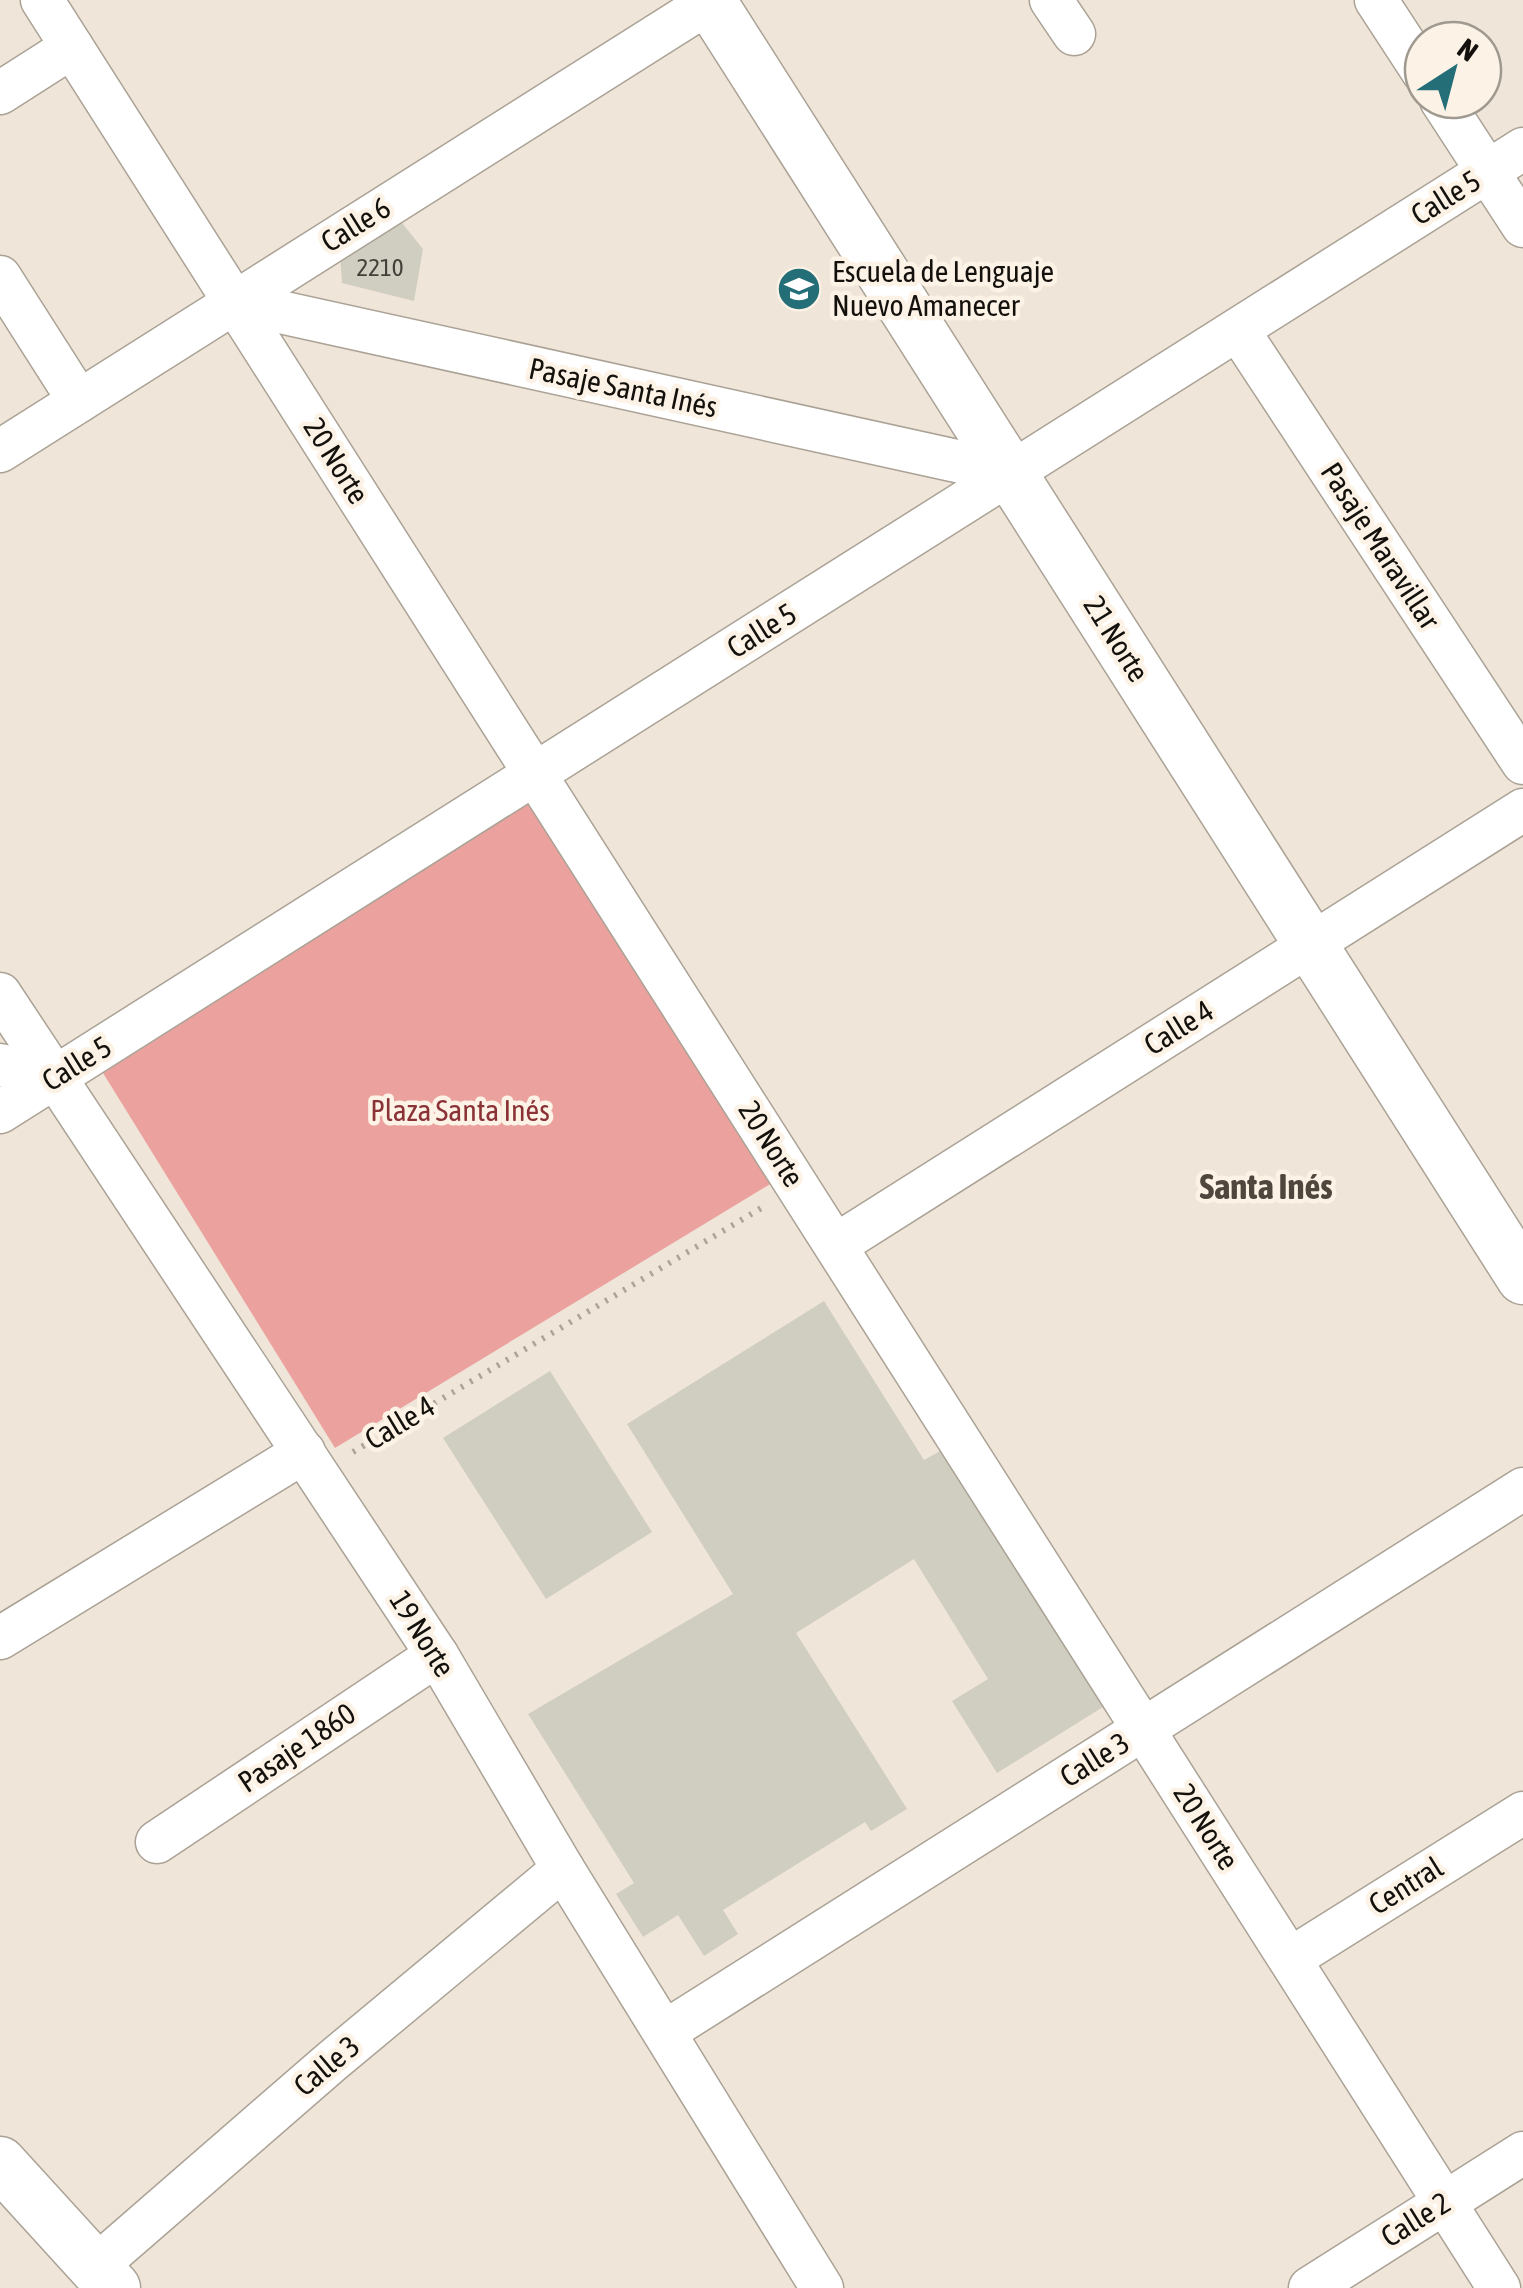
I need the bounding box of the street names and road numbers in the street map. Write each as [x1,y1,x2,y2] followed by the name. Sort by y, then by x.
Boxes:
[1405,163,1486,231] street label: Calle 5
[315,190,396,258] street label: Calle 6
[526,350,720,424] street label: Pasaje Santa Inés
[297,411,376,510] street label: 20 Norte
[1314,456,1448,636] street label: Pasaje Maravillar
[1077,589,1156,688] street label: 21 Norte
[721,596,802,664] street label: Calle 5
[1138,993,1219,1061] street label: Calle 4
[36,1029,117,1097] street label: Calle 5
[732,1094,811,1193] street label: 20 Norte
[359,1388,440,1456] street label: Calle 4
[383,1584,462,1683] street label: 19 Norte
[232,1696,361,1799] street label: Pasaje 1860
[1054,1725,1135,1793] street label: Calle 3
[1167,1777,1246,1876] street label: 20 Norte
[1362,1849,1449,1921] street label: Central
[287,2028,366,2102] street label: Calle 3
[1375,2185,1456,2253] street label: Calle 2

